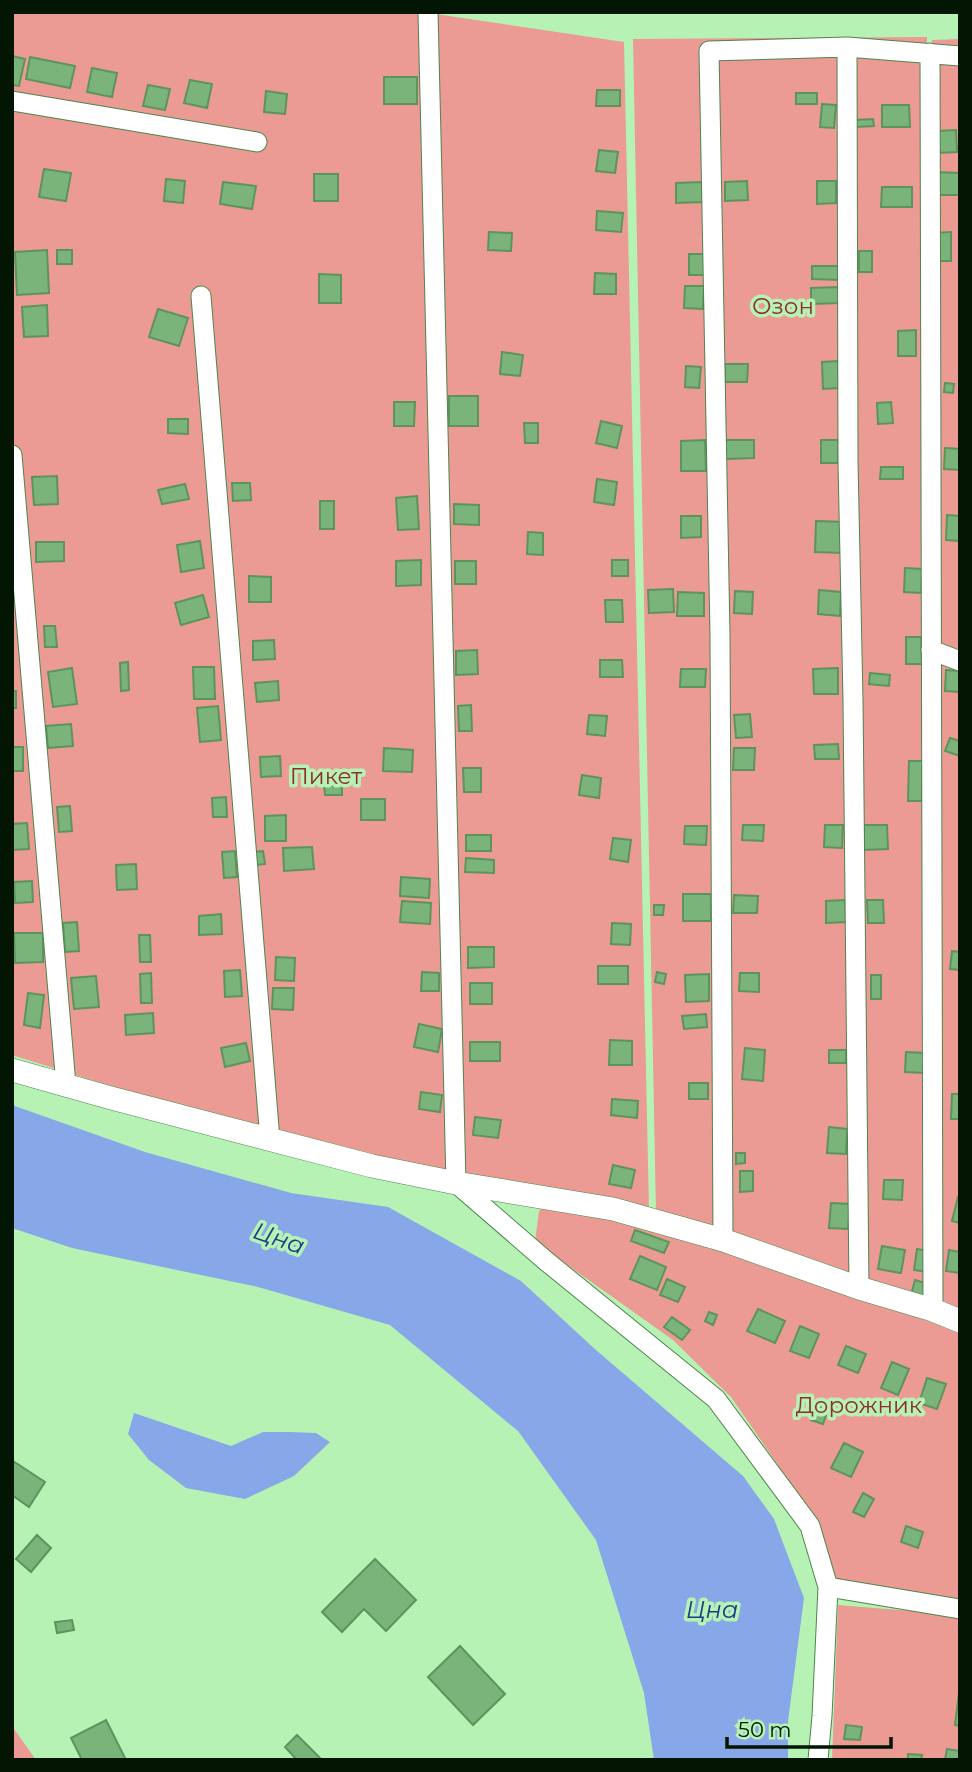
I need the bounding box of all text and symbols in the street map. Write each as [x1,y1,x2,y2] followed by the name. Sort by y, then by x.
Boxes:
[752,292,814,320] park label: Озон
[290,762,362,790] park label: Пикет
[249,1216,309,1260] water label: Цна
[796,1391,923,1419] park label: Дорожник
[686,1595,738,1624] water label: Цна
[727,1706,892,1750] scale bar
[738,1717,792,1742] text: 50 m

